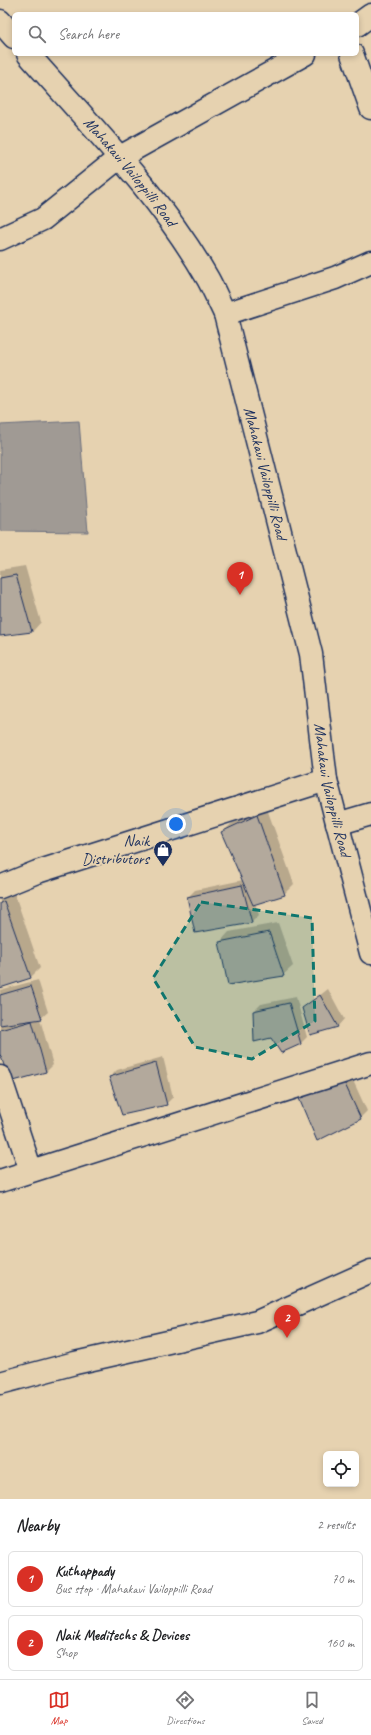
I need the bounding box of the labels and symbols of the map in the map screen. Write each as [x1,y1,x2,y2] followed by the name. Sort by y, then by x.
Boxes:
[79,113,183,233] street label: Mahakavi Vailoppilli Road
[239,405,292,544] street label: Mahakavi Vailoppilli Road
[227,562,253,595] pin: 1
[309,722,356,861] street label: Mahakavi Vailoppilli Road
[166,814,186,834] your location
[82,831,151,869] place label: Naik Distributors
[152,839,174,867] shop icon: Naik Distributors
[274,1305,300,1338] pin: 2

